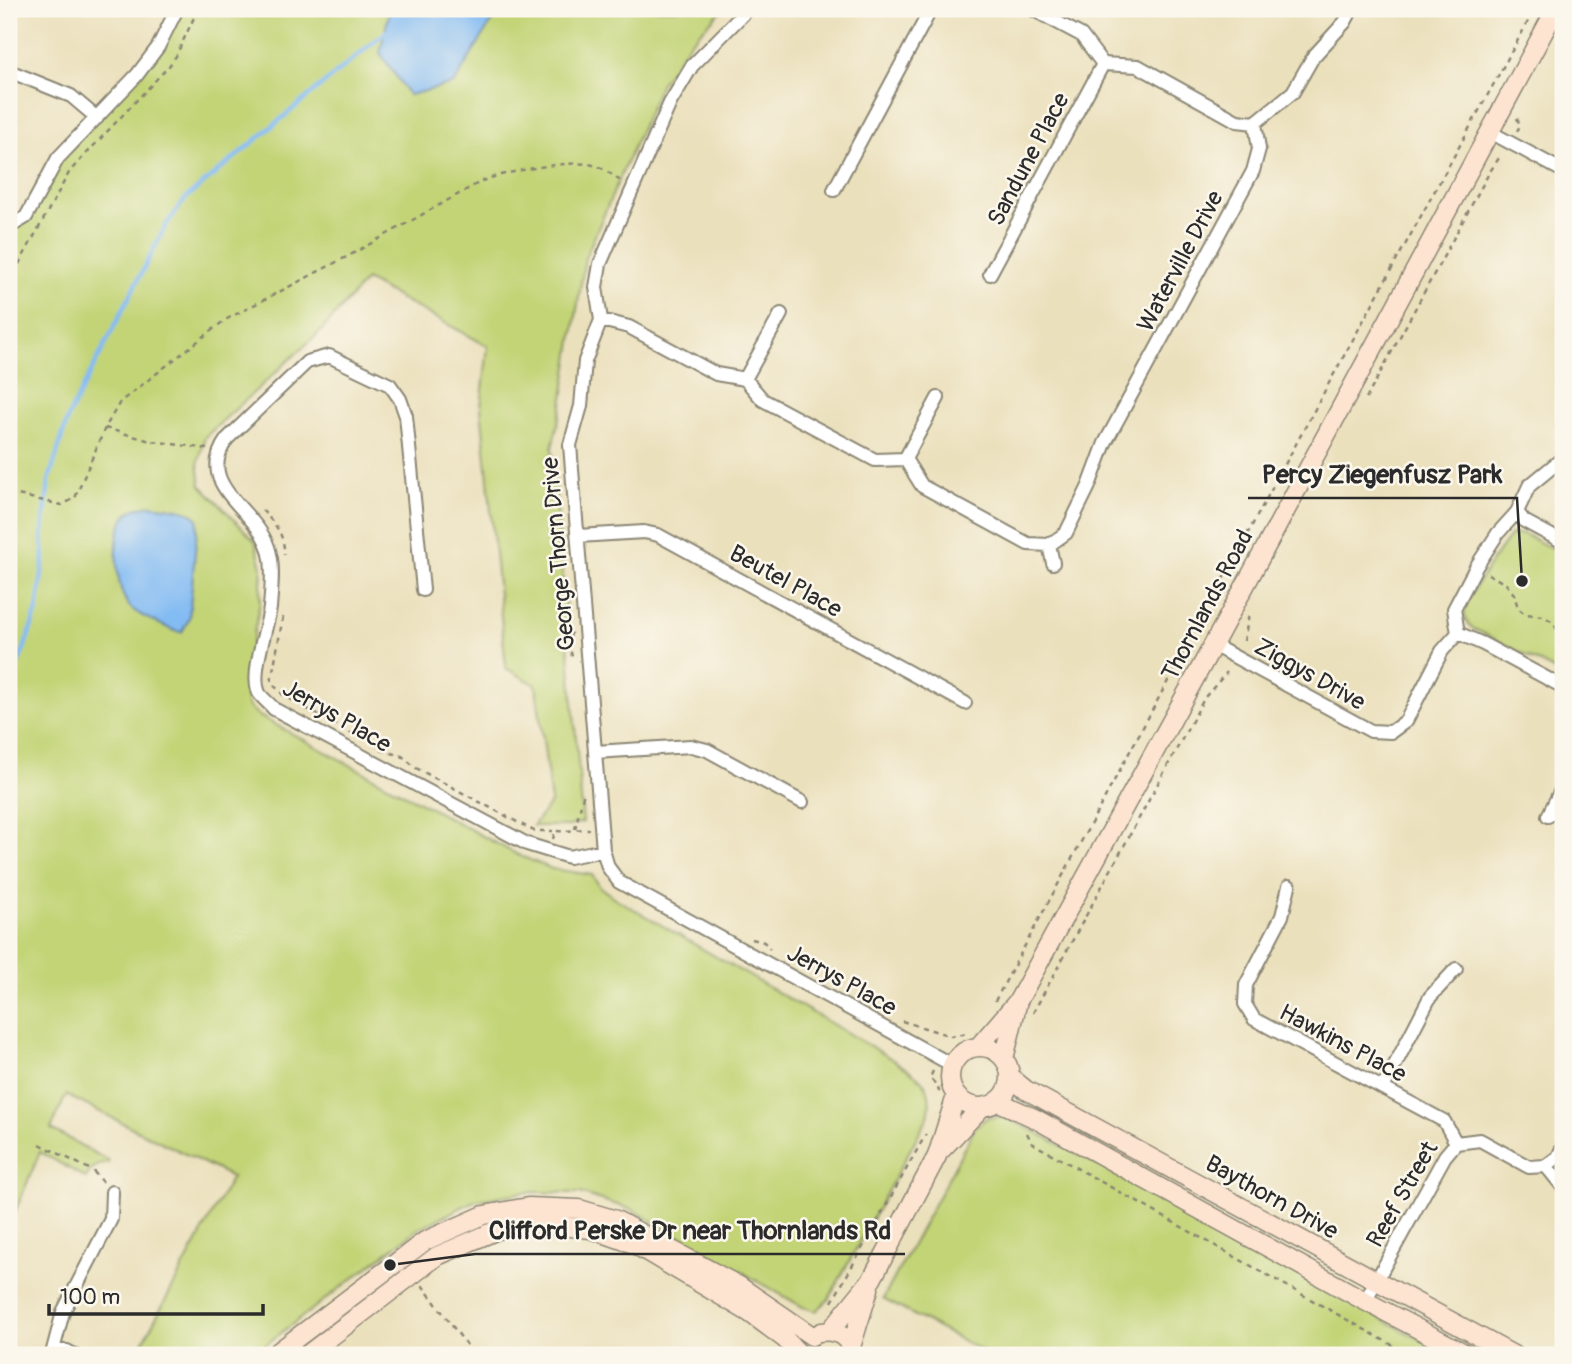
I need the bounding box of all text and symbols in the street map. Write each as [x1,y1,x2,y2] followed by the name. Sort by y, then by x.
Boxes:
[981,88,1076,231] street label: Sandune Place
[1131,186,1230,337] street label: Waterville Drive
[1248,451,1517,498] callout: Percy Ziegenfusz Park
[536,456,581,652] street label: George Thorn Drive
[1262,459,1503,491] text: Percy Ziegenfusz Park
[1155,525,1259,686] street label: Thornlands Road
[724,539,847,624] street label: Beutel Place
[1249,632,1370,717] street label: Ziggys Drive
[277,674,396,759] street label: Jerrys Place
[782,938,902,1022] street label: Jerrys Place
[1274,998,1411,1089] street label: Hawkins Place
[1360,1136,1445,1252] street label: Reef Street
[1200,1149,1343,1246] street label: Baythorn Drive
[475,1207,905,1254] callout: Clifford Perske Dr near Thornlands Rd
[489,1215,891,1247] text: Clifford Perske Dr near Thornlands Rd
[49,1273,262,1317] scale bar
[60,1284,120,1311] text: 100 m

